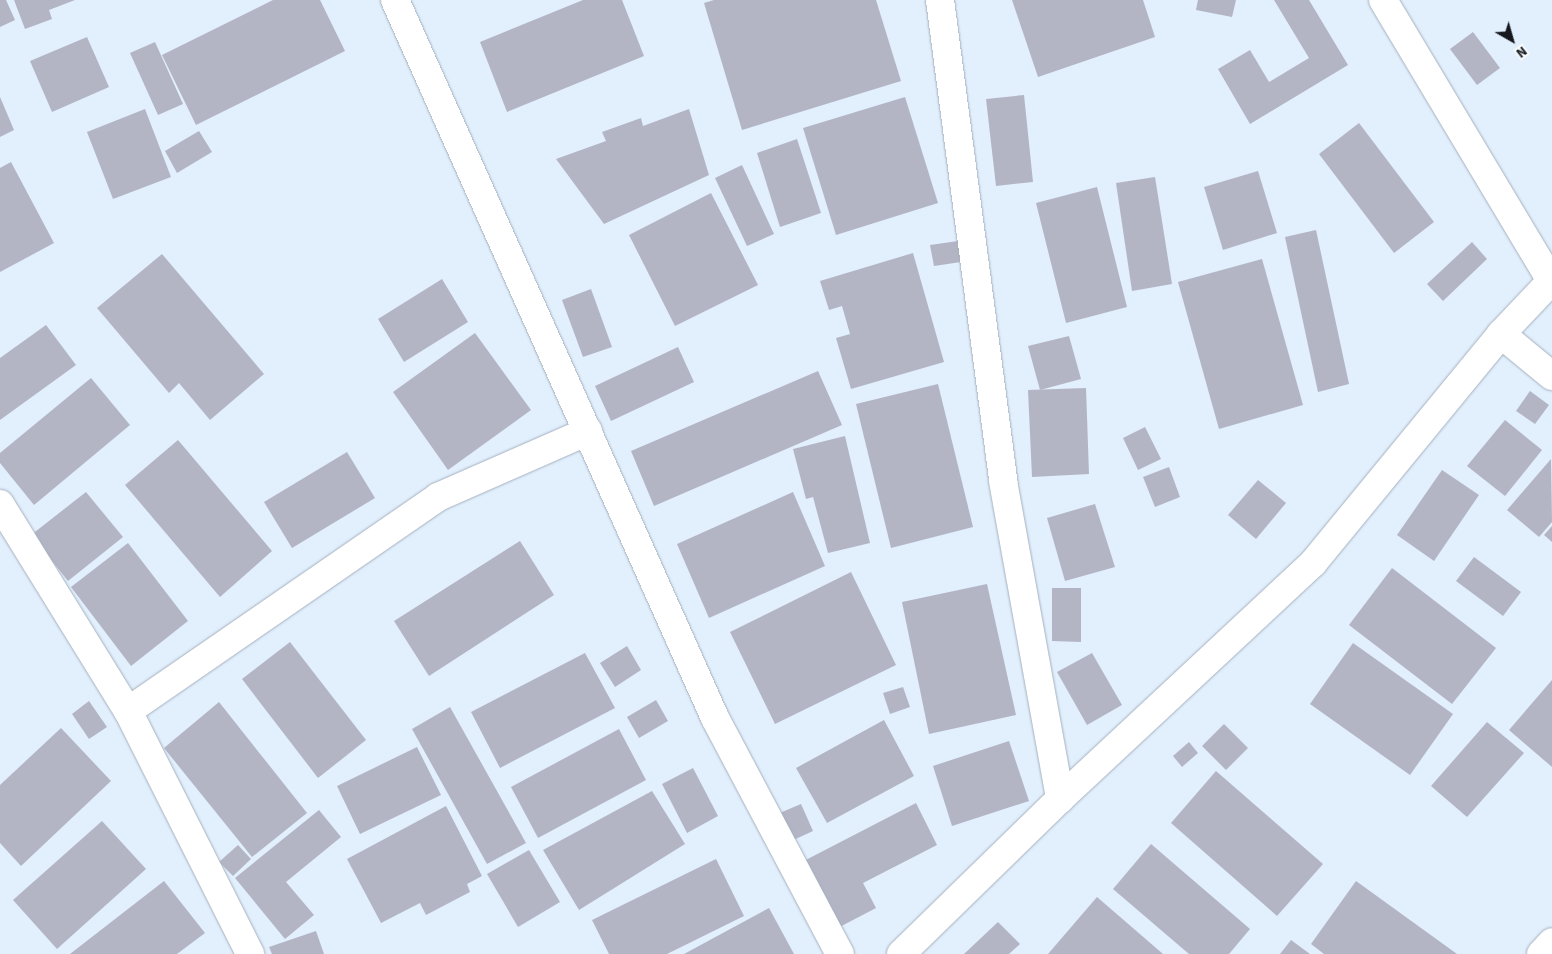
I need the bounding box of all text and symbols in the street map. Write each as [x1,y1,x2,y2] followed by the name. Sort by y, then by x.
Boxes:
[1487,15,1537,65] north arrow
[1511,41,1531,63] text: N

